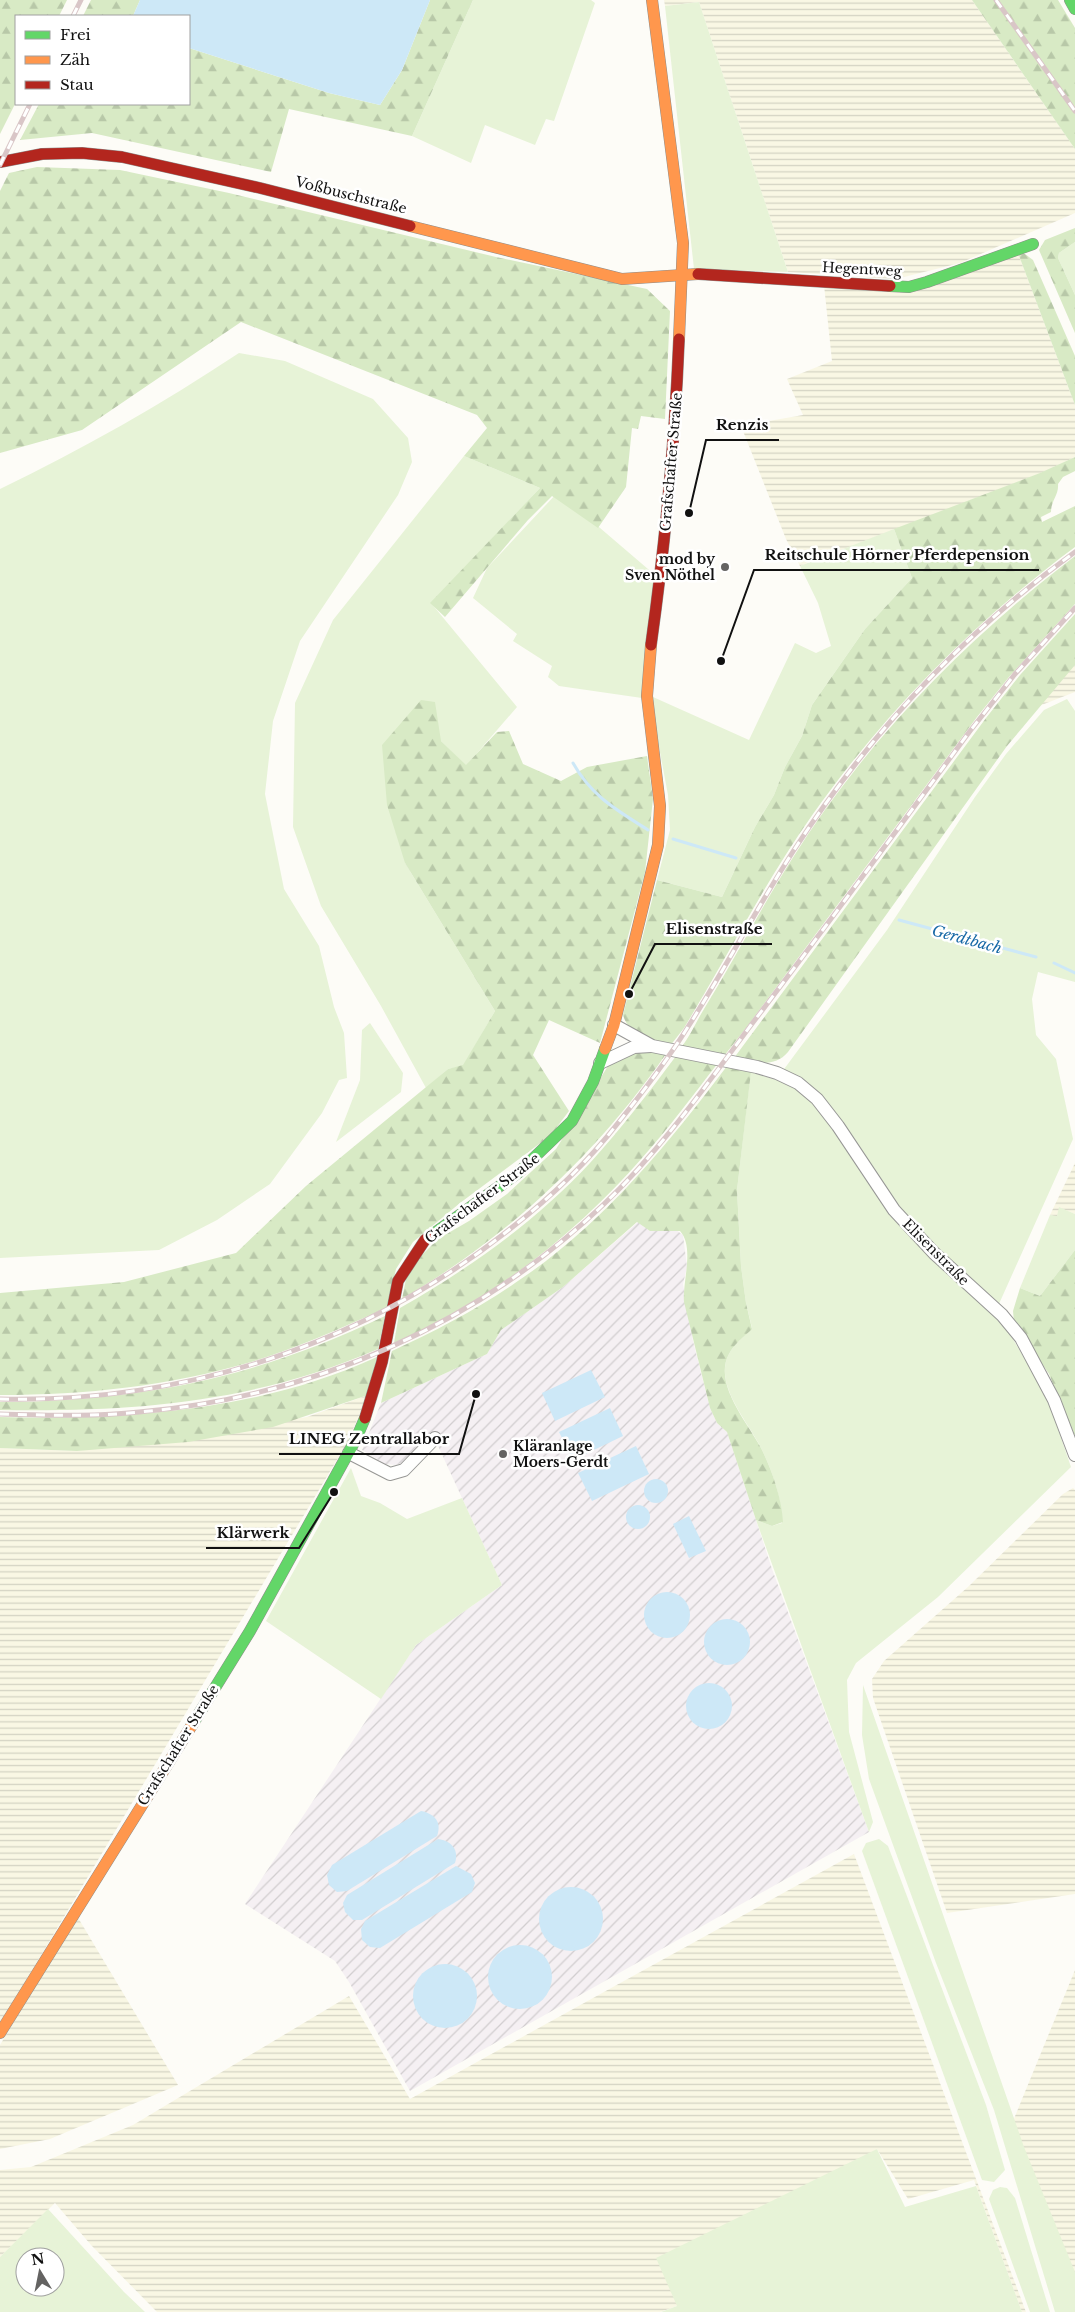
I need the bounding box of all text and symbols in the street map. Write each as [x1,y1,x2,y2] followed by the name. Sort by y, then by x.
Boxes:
[15,15,190,105] legend
[60,25,91,44] text: Frei
[60,50,90,69] text: Zäh
[60,75,94,94] text: Stau
[292,172,409,218] street label: Voßbuschstraße
[822,258,903,280] street label: Hegentweg
[656,392,686,532] street label: Grafschafter Straße
[706,410,779,440] callout: Renzis
[716,415,768,434] text: Renzis
[754,540,1039,570] callout: Reitschule Hörner Pferdepension
[765,545,1030,564] text: Reitschule Hörner Pferdepension
[625,550,716,584] place label: mod by Sven Nöthel
[719,561,731,573] marker: mod by Sven Nöthel
[655,914,772,944] callout: Elisenstraße
[665,919,763,938] text: Elisenstraße
[930,921,1005,958] water label: Gerdtbach
[421,1149,543,1247] street label: Grafschafter Straße
[899,1215,973,1289] street label: Elisenstraße
[279,1424,459,1454] callout: LINEG Zentrallabor
[289,1429,450,1448] text: LINEG Zentrallabor
[513,1437,609,1471] place label: Kläranlage Moers-Gerdt
[497,1448,509,1460] marker: Kläranlage Moers-Gerdt
[206,1518,299,1548] callout: Klärwerk
[216,1523,291,1542] text: Klärwerk
[133,1681,223,1809] street label: Grafschafter Straße
[15,2247,65,2297] north arrow
[30,2249,46,2269] text: N

